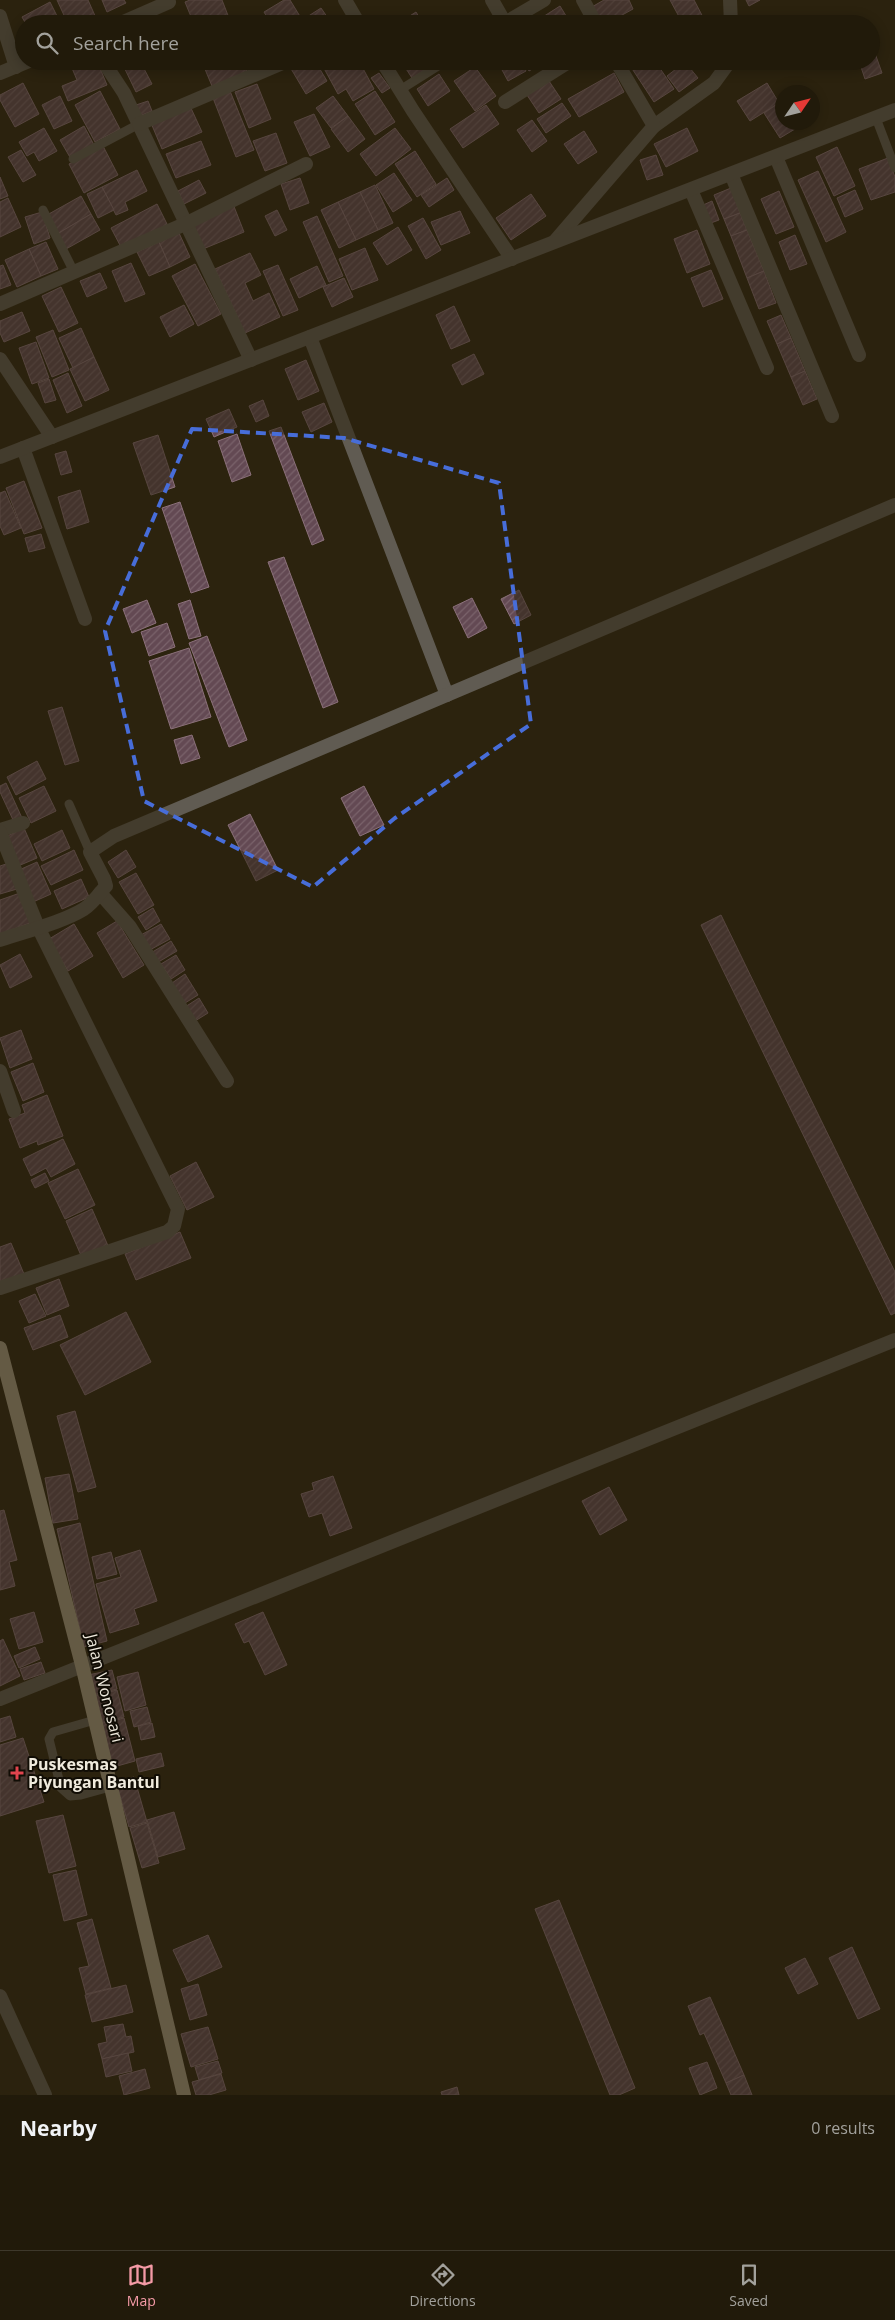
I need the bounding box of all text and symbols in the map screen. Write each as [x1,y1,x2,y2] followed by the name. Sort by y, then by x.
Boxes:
[15,15,880,70] search box
[33,29,61,57] icon: search
[73,30,179,56] text: Search here
[775,85,820,130] north arrow
[80,1630,129,1745] street label: Jalan Wonosari
[28,1753,160,1793] place label: Puskesmas Piyungan Bantul
[10,1766,24,1780] marker: Puskesmas Piyungan Bantul
[20,2114,97,2142] text: Nearby
[811,2117,875,2139] text: 0 results
[127,2261,156,2310] tab: Map
[409,2261,476,2310] tab: Directions
[729,2261,768,2310] tab: Saved

